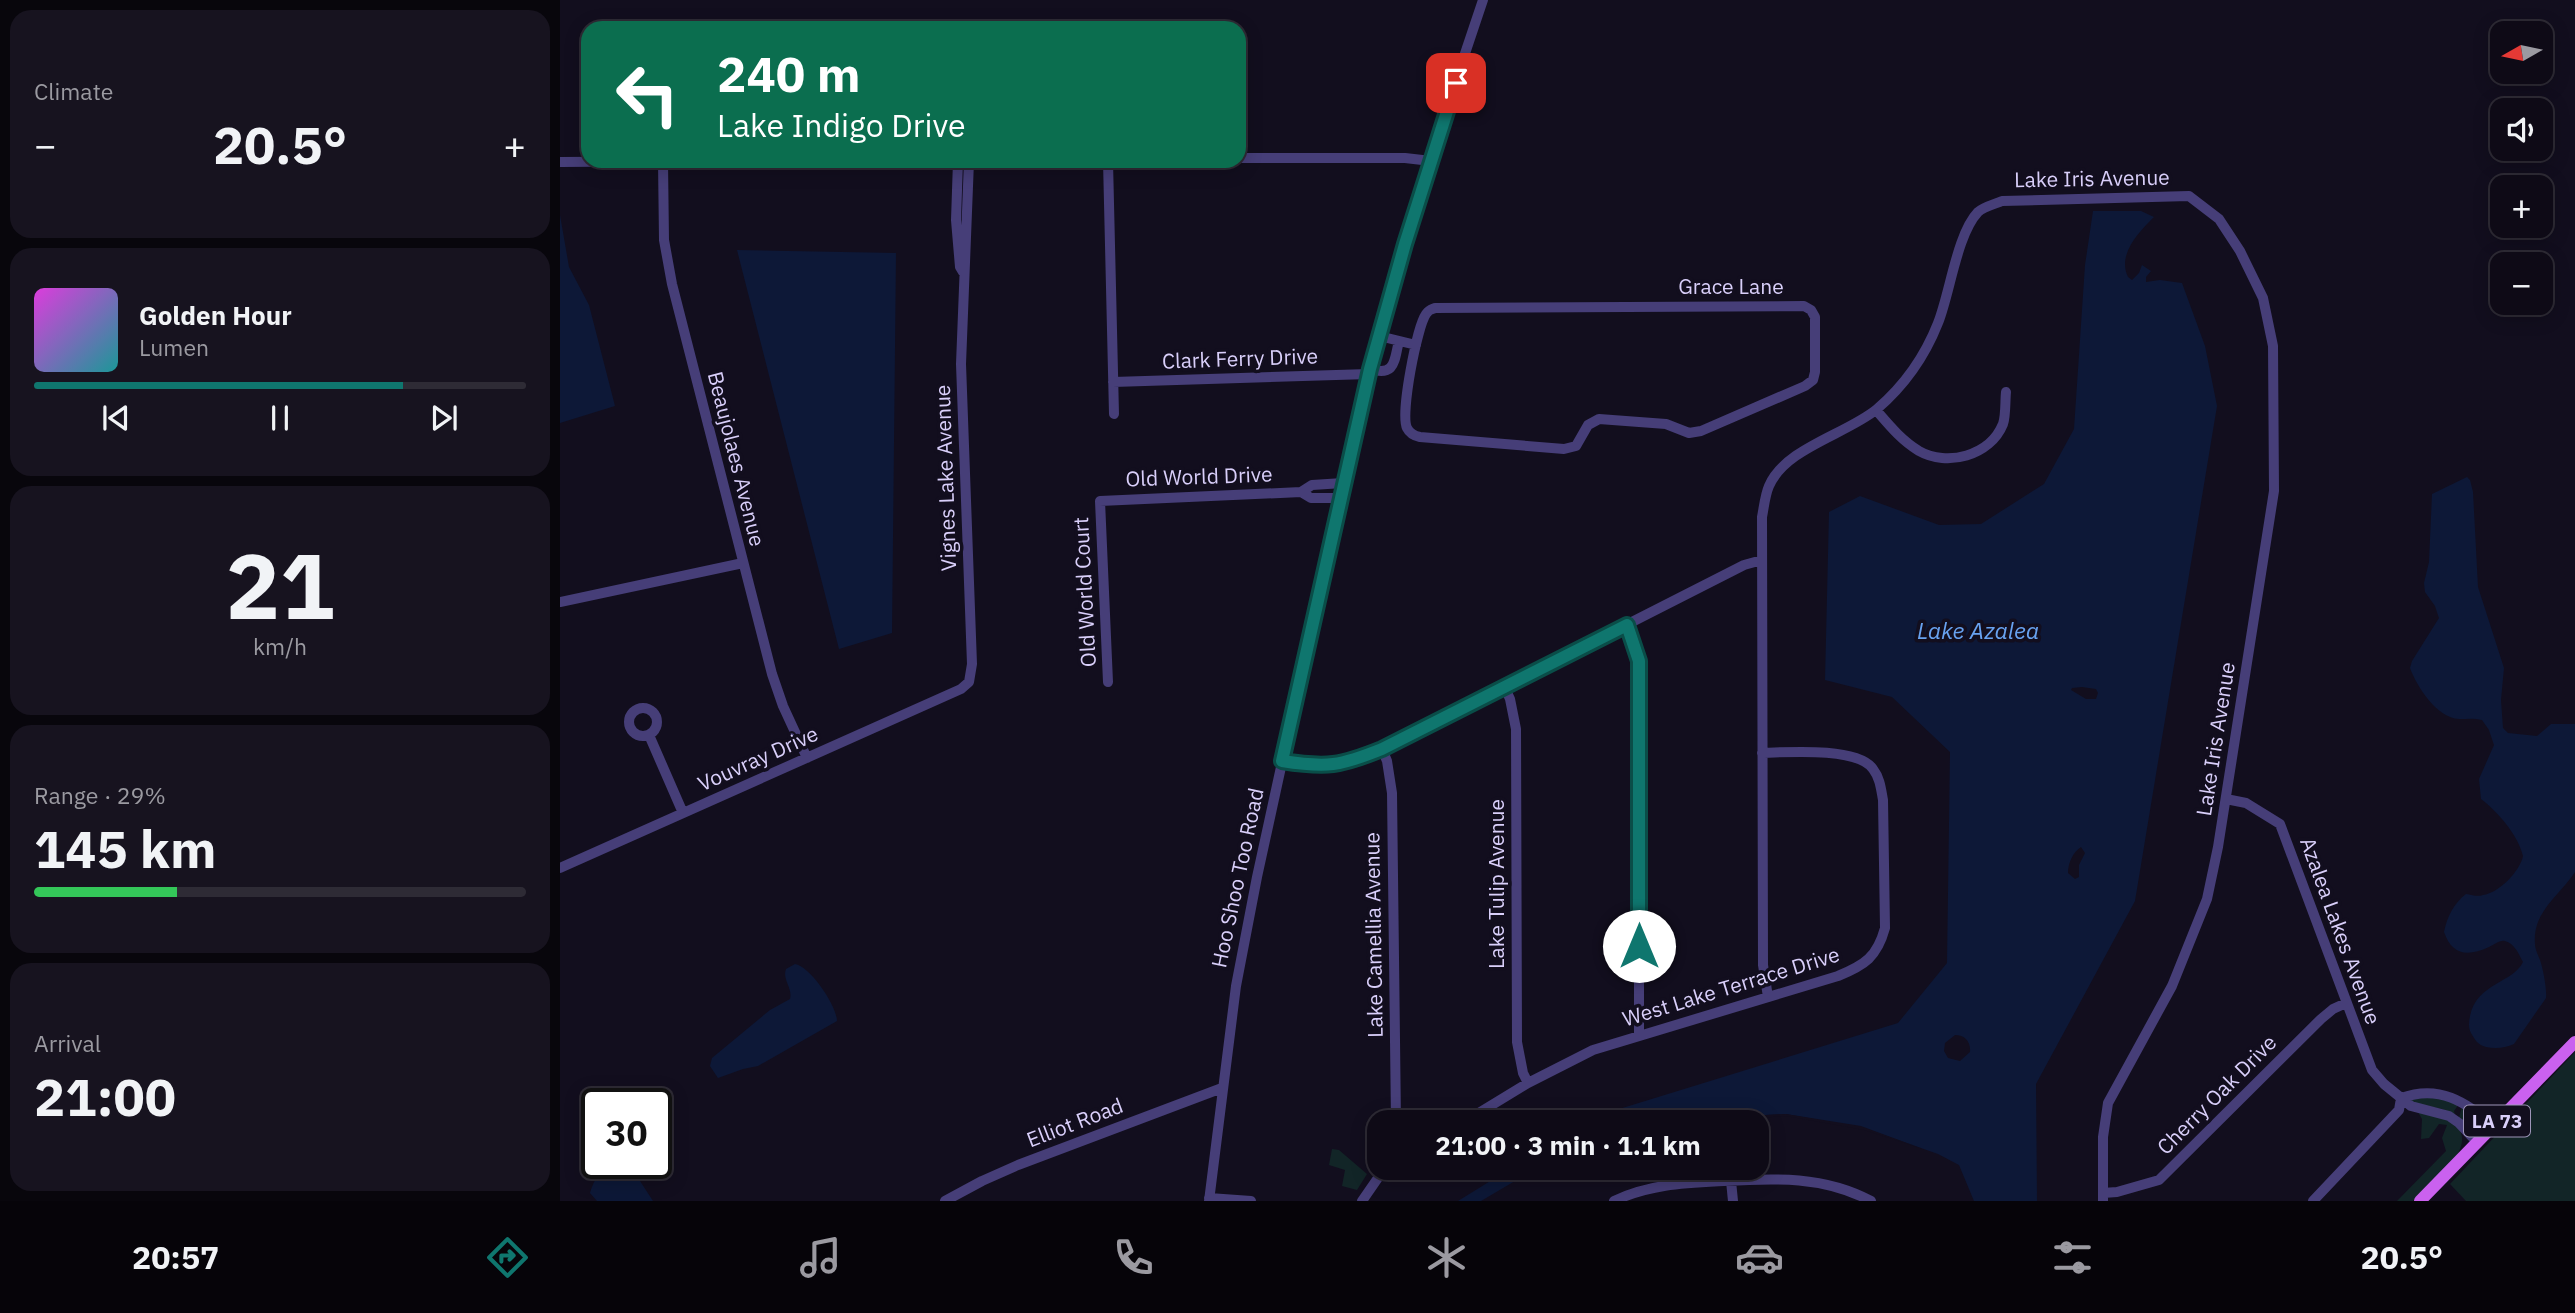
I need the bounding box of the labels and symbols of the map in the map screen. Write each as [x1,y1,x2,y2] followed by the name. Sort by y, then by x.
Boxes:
[2490,21,2553,84] north arrow
[1426,53,1486,113] pin
[2014,163,2170,193] street label: Lake Iris Avenue
[1678,272,1784,300] street label: Grace Lane
[1161,341,1319,375] street label: Clark Ferry Drive
[702,368,772,549] street label: Beaujolaes Avenue
[928,384,962,572] street label: Vignes Lake Avenue
[1125,459,1273,493] street label: Old World Drive
[1066,516,1102,668] street label: Old World Court
[1917,615,2039,645] water label: Lake Azalea
[2189,660,2241,818] street label: Lake Iris Avenue
[693,719,822,797] street label: Vouvray Drive
[1204,785,1270,970] street label: Hoo Shoo Too Road
[1482,799,1510,969] street label: Lake Tulip Avenue
[1357,832,1389,1038] street label: Lake Camellia Avenue
[2294,833,2388,1028] street label: Azalea Lakes Avenue
[1602,909,1676,983] position arrow
[1619,940,1843,1032] street label: West Lake Terrace Drive
[2150,1028,2282,1160] street label: Cherry Oak Drive
[581,1088,672,1179] speed limit sign: 30
[1022,1091,1127,1153] street label: Elliot Road
[2464,1106,2530,1136] road number: LA 73

